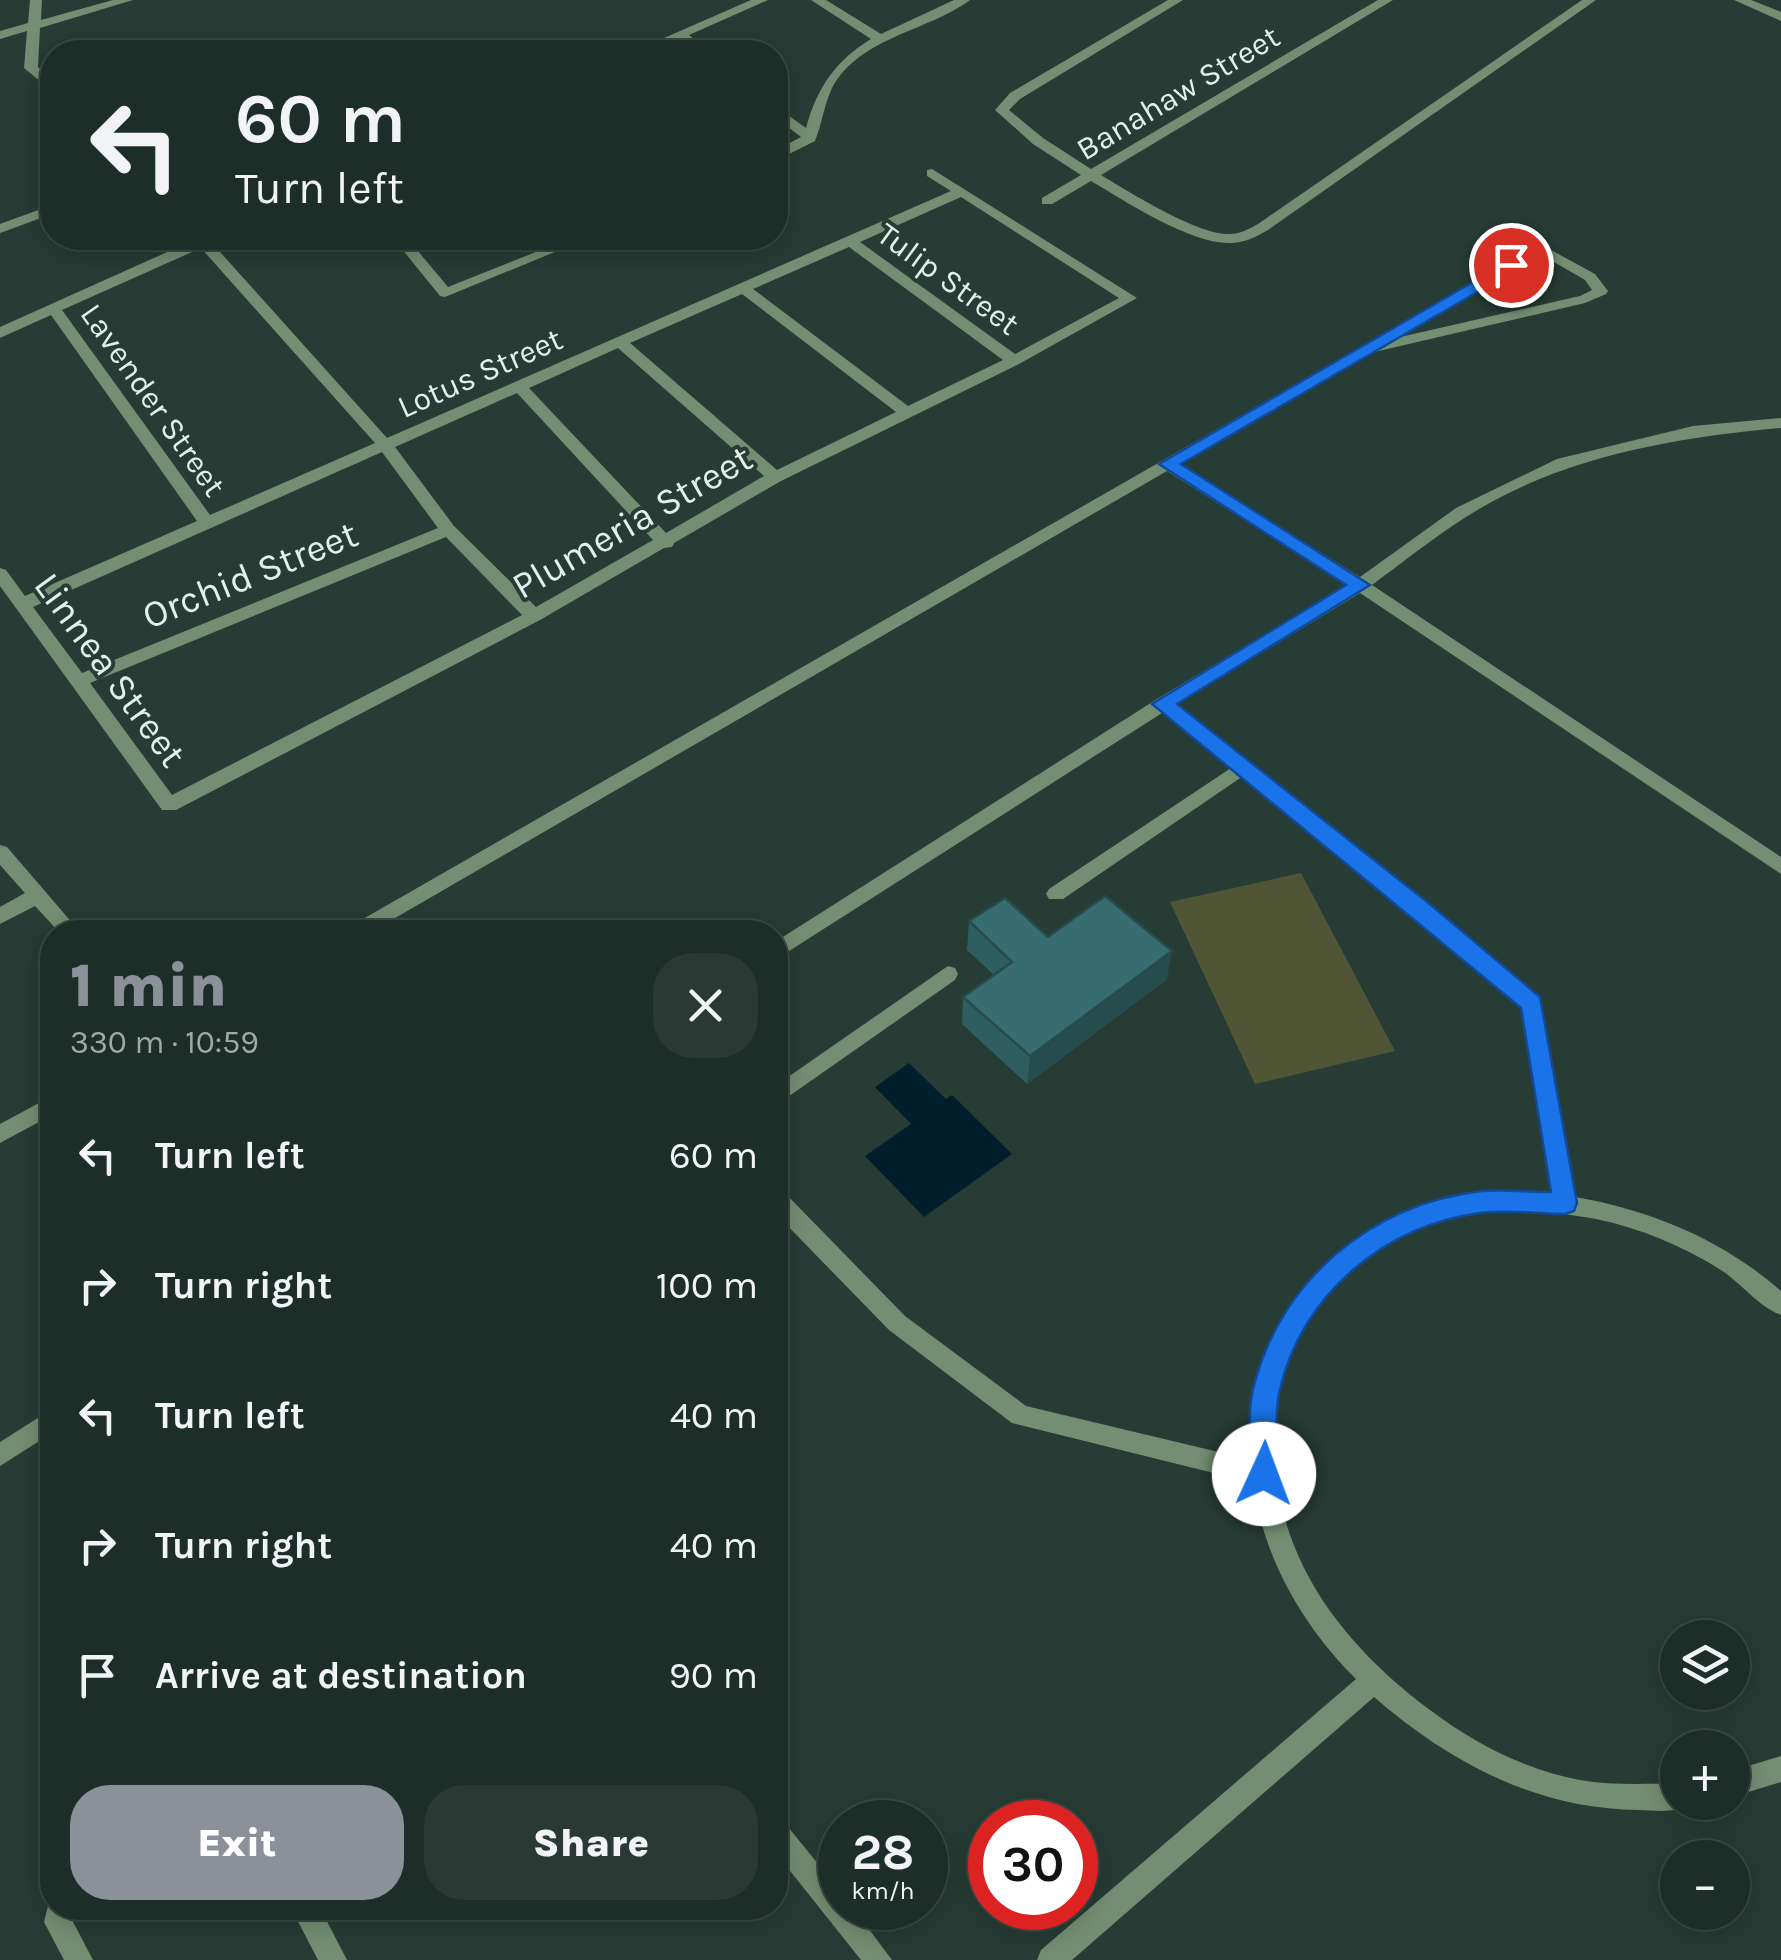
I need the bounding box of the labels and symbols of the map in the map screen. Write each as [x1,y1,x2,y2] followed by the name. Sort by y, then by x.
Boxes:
[1070,18,1286,168] street label: Banahaw Street
[870,215,1026,343] street label: Tulip Street
[1469,223,1554,308] pin
[73,296,233,504] street label: Lavender Street
[392,320,568,426] street label: Lotus Street
[504,435,760,609] street label: Plumeria Street
[136,511,364,639] street label: Orchid Street
[25,564,195,776] street label: Linnea Street
[1212,1422,1316,1526] position arrow
[968,1800,1098,1930] speed limit sign: 30

